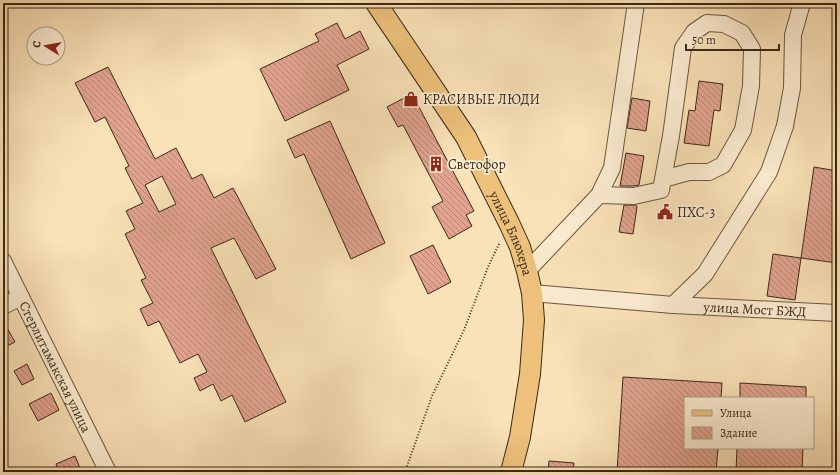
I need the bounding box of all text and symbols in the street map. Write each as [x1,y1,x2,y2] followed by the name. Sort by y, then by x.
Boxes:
[26,26,66,66] north arrow
[686,26,779,52] scale bar
[692,32,716,48] text: 50 m
[29,39,45,49] text: С
[402,90,420,108] shop icon: КРАСИВЫЕ ЛЮДИ
[423,90,540,109] place label: КРАСИВЫЕ ЛЮДИ
[427,155,445,173] building icon: Светофор
[448,155,506,174] place label: Светофор
[484,187,537,278] street label: улица Блюхера
[656,203,674,221] public building icon: ПХС-3
[677,203,716,222] place label: ПХС-3
[702,297,807,321] street label: улица Мост БЖД
[15,298,96,436] street label: Стерлитамакская улица
[684,397,814,449] legend
[720,405,752,421] text: Улица
[720,425,757,441] text: Здание

